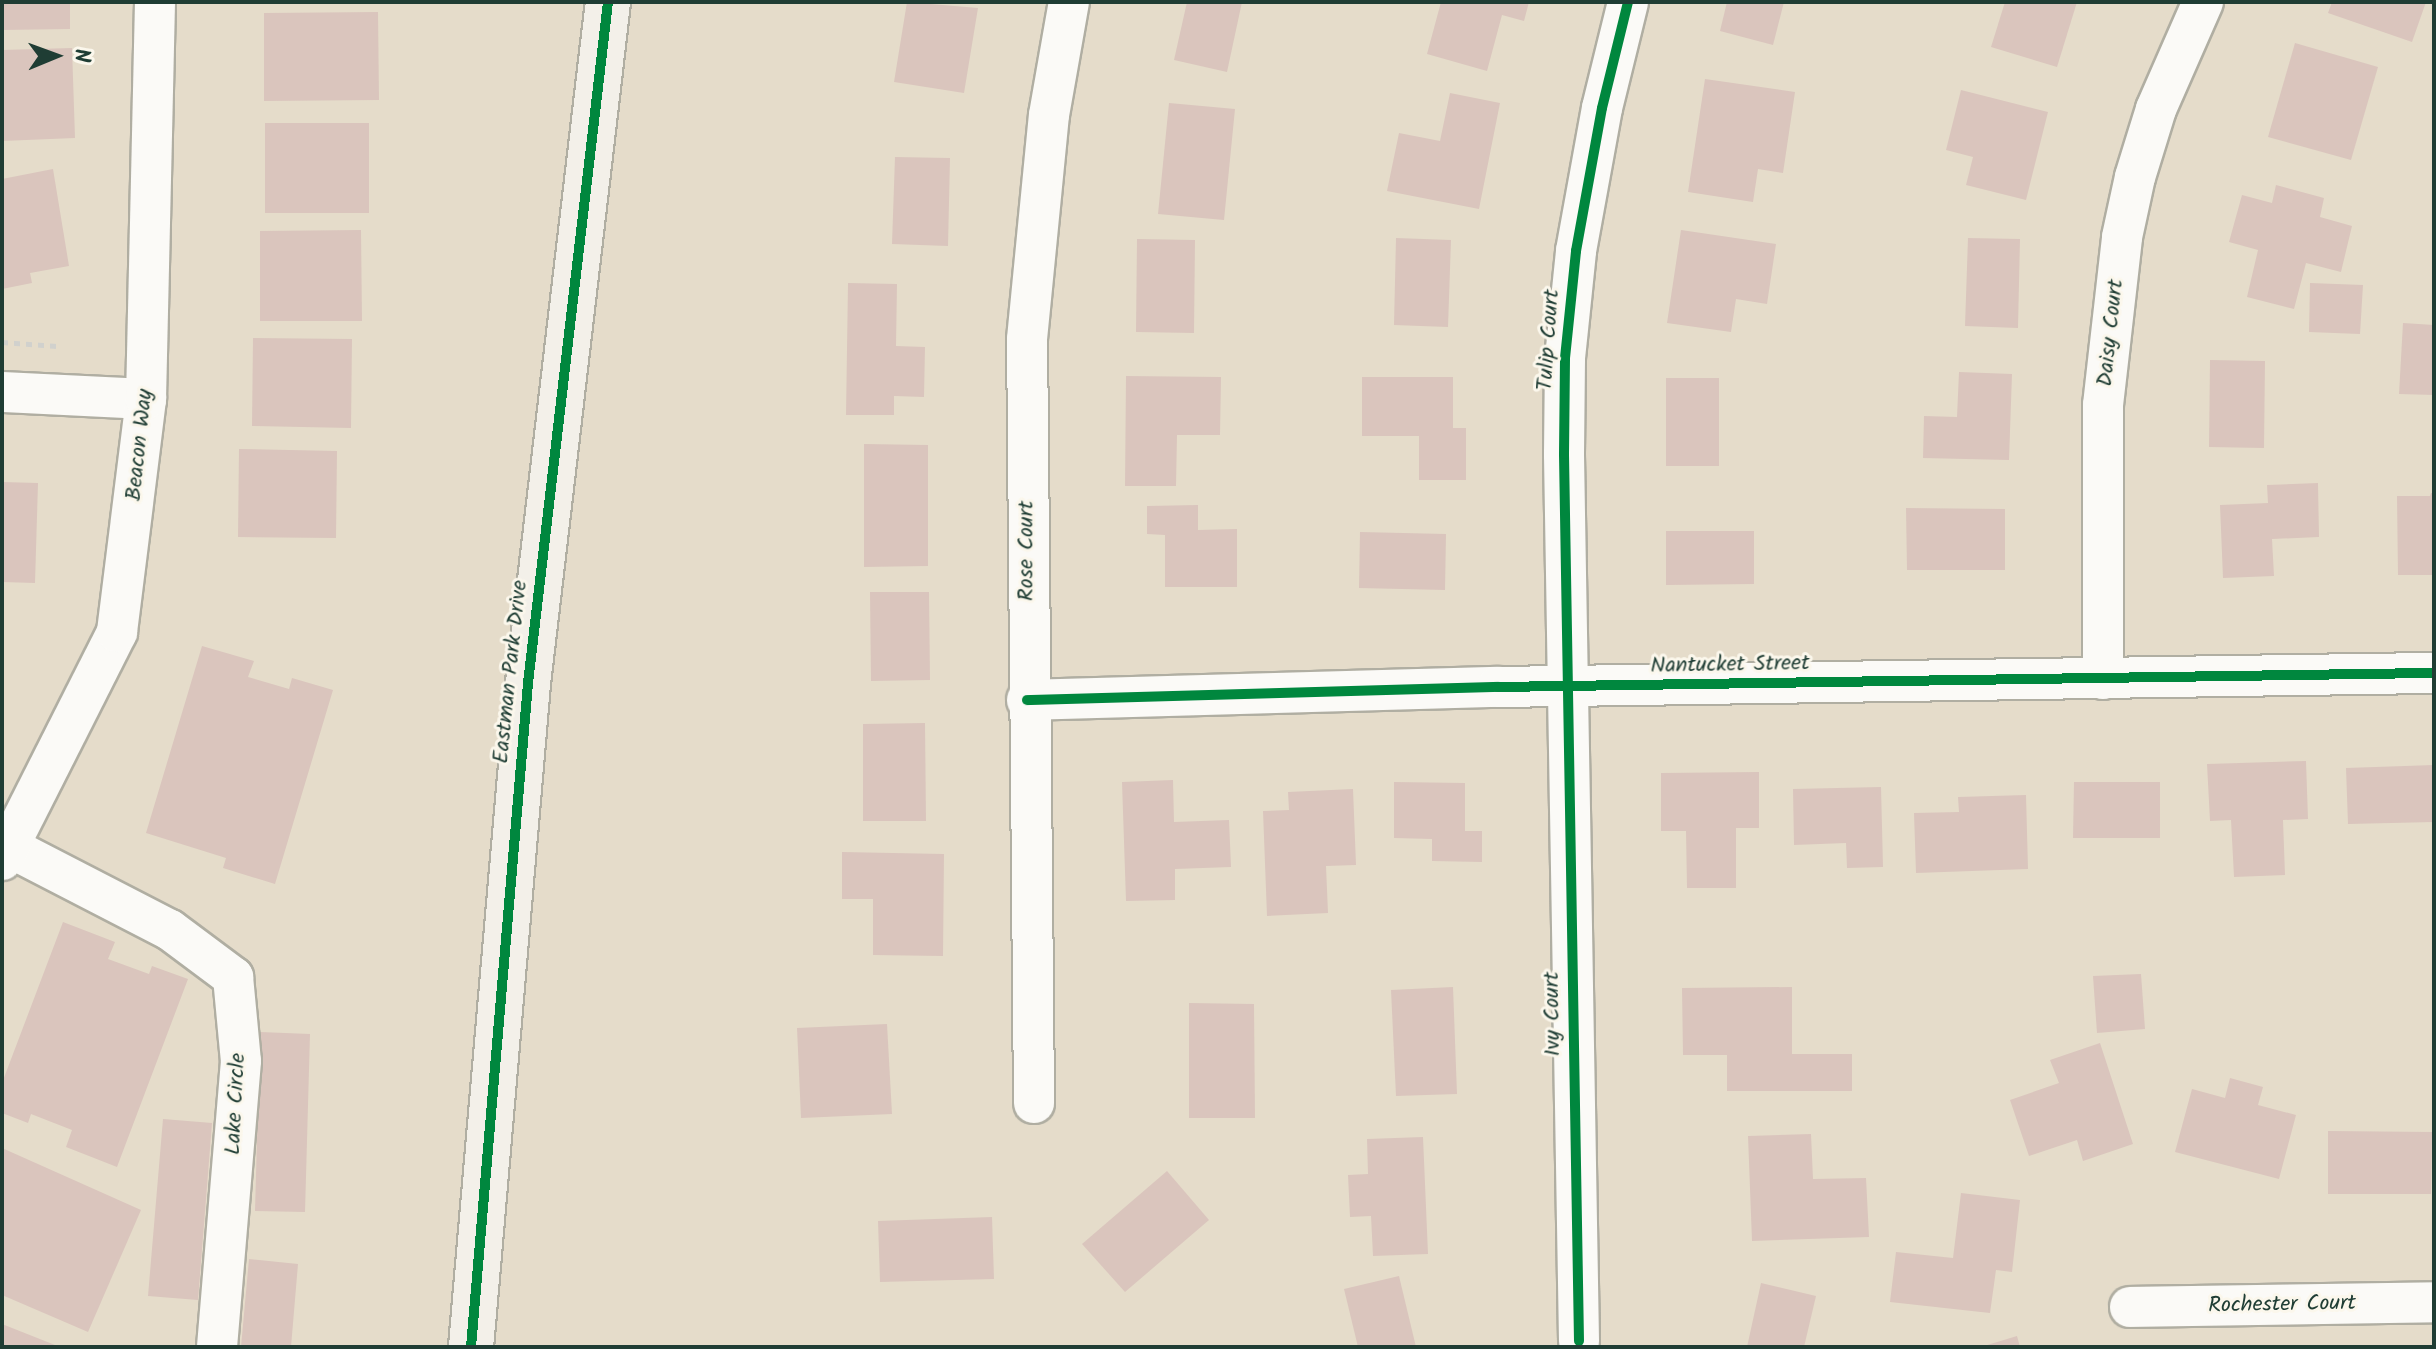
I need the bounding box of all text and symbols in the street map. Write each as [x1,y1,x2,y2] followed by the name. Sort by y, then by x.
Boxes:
[16,16,96,96] north arrow
[63,48,98,63] text: N
[2092,278,2130,388] street label: Daisy Court
[1532,288,1566,392] street label: Tulip Court
[121,388,159,502] street label: Beacon Way
[1014,501,1040,601] street label: Rose Court
[488,579,534,765] street label: Eastman Park Drive
[1650,650,1810,680] street label: Nantucket Street
[1539,971,1567,1057] street label: Ivy Court
[220,1052,252,1156] street label: Lake Circle
[2208,1291,2356,1319] street label: Rochester Court

